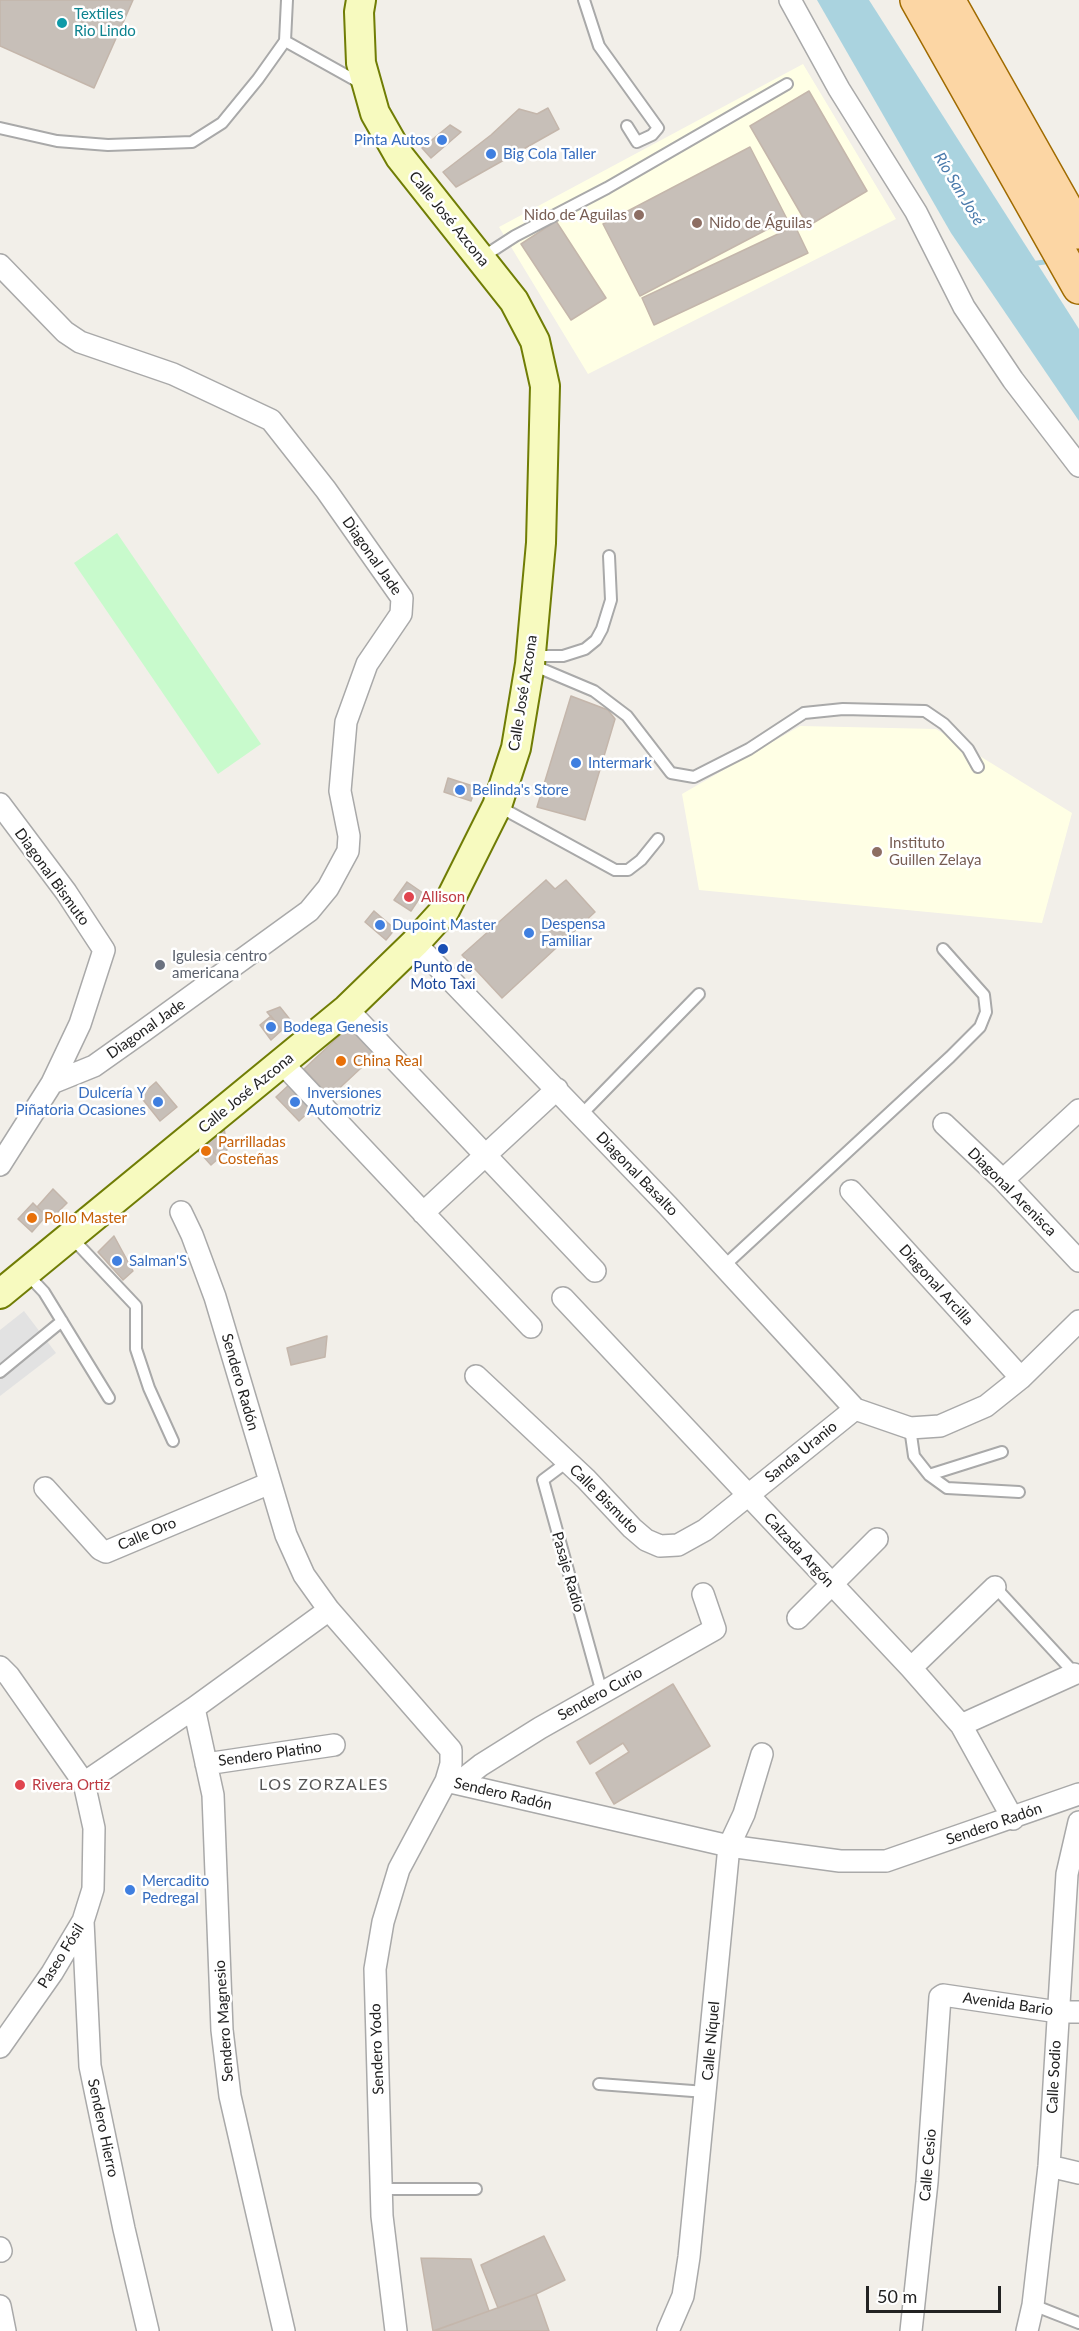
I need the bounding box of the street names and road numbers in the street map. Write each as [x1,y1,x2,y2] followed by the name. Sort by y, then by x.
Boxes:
[405,168,493,270] street label: Calle José Azcona
[338,513,406,599] street label: Diagonal Jade
[505,634,541,752] street label: Calle José Azcona
[11,825,93,929] street label: Diagonal Bismuto
[103,995,189,1063] street label: Diagonal Jade
[195,1049,297,1137] street label: Calle José Azcona
[592,1128,682,1220] street label: Diagonal Basalto
[964,1144,1060,1240] street label: Diagonal Arenisca
[895,1241,977,1329] street label: Diagonal Arcilla
[218,1331,262,1433] street label: Sendero Radón
[761,1417,841,1487] street label: Sanda Uranio
[566,1461,642,1537] street label: Calle Bismuto
[760,1509,838,1591] street label: Calzada Argón
[115,1514,179,1554] street label: Calle Oro
[548,1530,588,1614] street label: Pasaje Radio
[555,1663,645,1725] street label: Sendero Curio
[217,1738,323,1770] street label: Sendero Platino
[452,1774,554,1814] street label: Sendero Radón
[944,1799,1044,1849] street label: Sendero Radón
[34,1920,88,1992] street label: Paseo Fósil
[211,1959,237,2083] street label: Sendero Magnesio
[962,1989,1054,2019] street label: Avenida Bario
[699,2001,723,2081] street label: Calle Níquel
[366,2003,388,2095] street label: Sendero Yodo
[1043,2040,1065,2114] street label: Calle Sodio
[84,2077,122,2179] street label: Sendero Hierro
[916,2128,940,2202] street label: Calle Cesio

